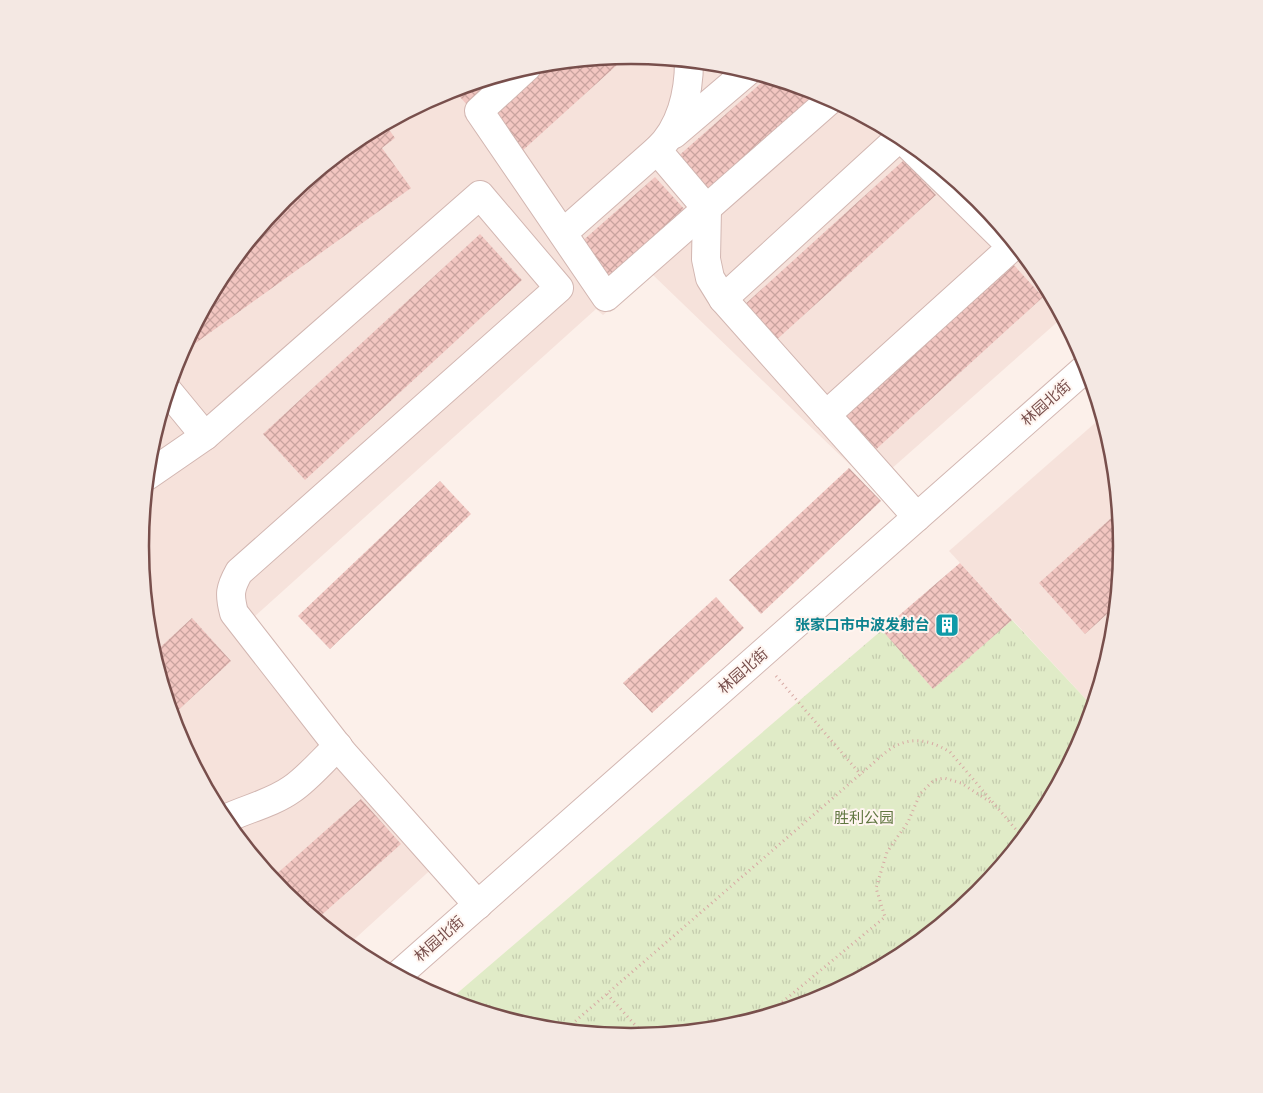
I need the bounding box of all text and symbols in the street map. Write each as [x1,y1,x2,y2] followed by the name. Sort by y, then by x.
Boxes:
[1017,377,1075,429] street label: 林园北街
[934,612,960,638] building icon: 张家口市中波发射台
[795,616,930,634] place label: 张家口市中波发射台
[714,645,772,697] street label: 林园北街
[834,809,894,827] park label: 胜利公园
[410,913,468,965] street label: 林园北街

